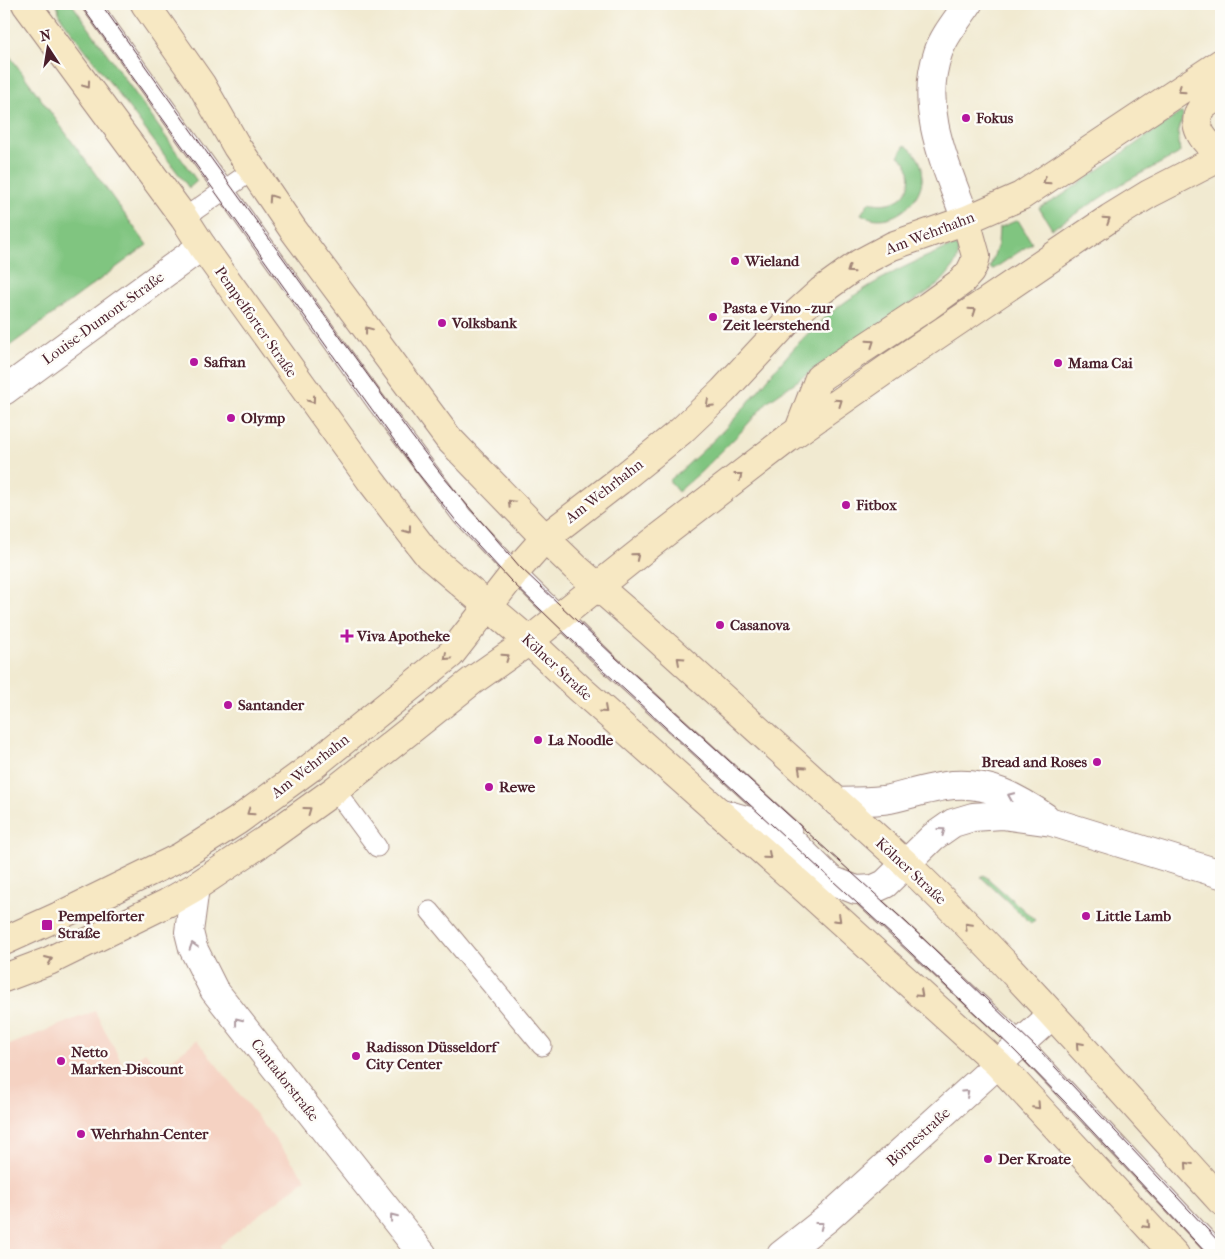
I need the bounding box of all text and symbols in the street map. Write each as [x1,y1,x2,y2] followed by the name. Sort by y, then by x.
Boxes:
[22,22,72,72] north arrow
[38,26,53,45] text: N
[81,79,89,88] one-way arrow
[1177,84,1187,93] one-way arrow
[975,109,1014,127] place label: Fokus
[960,112,972,124] marker: Fokus
[1042,175,1052,184] one-way arrow
[269,195,278,204] one-way arrow
[882,208,977,259] street label: Am Wehrhahn
[1102,217,1111,226] one-way arrow
[744,252,800,270] place label: Wieland
[729,255,741,267] marker: Wieland
[211,263,301,381] street label: Pempelforter Straße
[846,264,856,273] one-way arrow
[39,267,168,368] street label: Louise-Dumont-Straße
[723,299,833,334] place label: Pasta e Vino - zur Zeit leerstehend
[967,308,977,317] one-way arrow
[707,311,719,323] marker: Pasta e Vino - zur Zeit leerstehend
[451,314,518,332] place label: Volksbank
[436,317,448,329] marker: Volksbank
[365,326,374,336] one-way arrow
[865,340,874,349] one-way arrow
[204,353,246,371] place label: Safran
[1067,354,1133,372] place label: Mama Cai
[188,356,200,368] marker: Safran
[1052,357,1064,369] marker: Mama Cai
[305,394,315,403] one-way arrow
[706,398,715,407] one-way arrow
[833,399,842,408] one-way arrow
[241,409,285,427] place label: Olymp
[225,412,237,424] marker: Olymp
[561,455,647,528] street label: Am Wehrhahn
[733,474,742,482] one-way arrow
[855,496,897,514] place label: Fitbox
[840,499,852,511] marker: Fitbox
[508,500,517,509] one-way arrow
[403,524,411,533] one-way arrow
[630,553,639,561] one-way arrow
[730,616,791,634] place label: Casanova
[714,619,726,631] marker: Casanova
[356,627,450,645] place label: Viva Apotheke
[341,630,353,642] marker: Viva Apotheke
[518,630,596,705] street label: Kölner Straße
[443,651,452,660] one-way arrow
[500,654,510,663] one-way arrow
[677,657,686,666] one-way arrow
[238,696,305,714] place label: Santander
[222,699,234,711] marker: Santander
[598,704,607,713] one-way arrow
[267,730,353,803] street label: Am Wehrhahn
[548,731,614,749] place label: La Noodle
[532,734,544,746] marker: La Noodle
[981,753,1087,771] place label: Bread and Roses
[1091,756,1103,768] marker: Bread and Roses
[797,766,806,775] one-way arrow
[499,778,536,796] place label: Rewe
[483,781,495,793] marker: Rewe
[1007,792,1016,803] one-way arrow
[246,806,256,815] one-way arrow
[302,807,311,815] one-way arrow
[936,828,945,837] one-way arrow
[872,834,950,909] street label: Kölner Straße
[762,850,771,859] one-way arrow
[58,907,145,942] place label: Pempelforter Straße
[1096,907,1171,925] place label: Little Lamb
[1080,910,1092,922] marker: Little Lamb
[833,914,842,923] one-way arrow
[40,918,54,932] marker: Pempelforter Straße
[965,923,974,932] one-way arrow
[189,942,199,951] one-way arrow
[44,956,53,967] one-way arrow
[914,988,923,997] one-way arrow
[235,1017,244,1026] one-way arrow
[247,1035,323,1125] street label: Cantadorstraße
[366,1038,501,1073] place label: Radisson Düsseldorf City Center
[1076,1041,1085,1050] one-way arrow
[70,1043,184,1078] place label: Netto Marken-Discount
[350,1050,362,1062] marker: Radisson Düsseldorf City Center
[55,1055,67,1067] marker: Netto Marken-Discount
[961,1090,970,1099] one-way arrow
[1031,1101,1040,1110] one-way arrow
[882,1103,954,1170] street label: Börnestraße
[90,1125,209,1143] place label: Wehrhahn-Center
[75,1128,87,1140] marker: Wehrhahn-Center
[998,1150,1072,1168] place label: Der Kroate
[982,1153,994,1165] marker: Der Kroate
[1185,1162,1194,1171] one-way arrow
[390,1214,398,1223] one-way arrow
[1141,1220,1150,1229] one-way arrow
[814,1222,823,1231] one-way arrow

